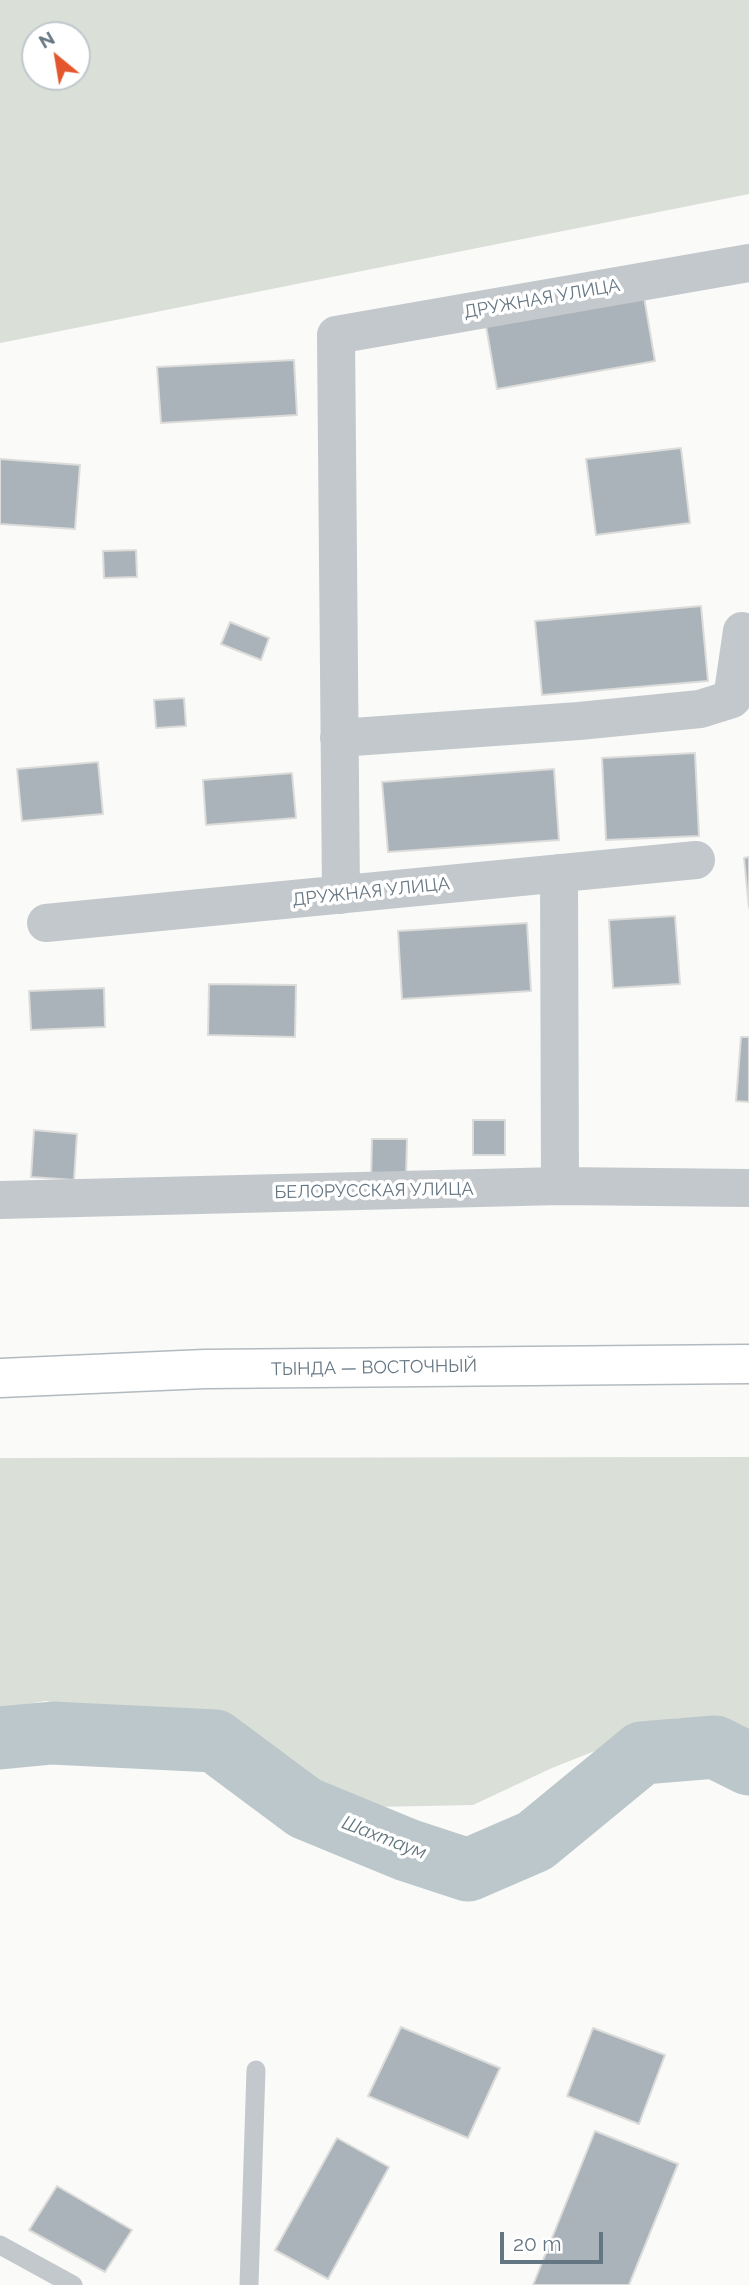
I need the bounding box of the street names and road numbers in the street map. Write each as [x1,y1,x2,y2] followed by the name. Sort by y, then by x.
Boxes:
[462,275,622,323] street label: ДРУЖНАЯ УЛИЦА
[291,873,451,911] street label: ДРУЖНАЯ УЛИЦА
[274,1178,474,1204] street label: БЕЛОРУССКАЯ УЛИЦА
[271,1355,477,1381] street label: ТЫНДА — ВОСТОЧНЫЙ

